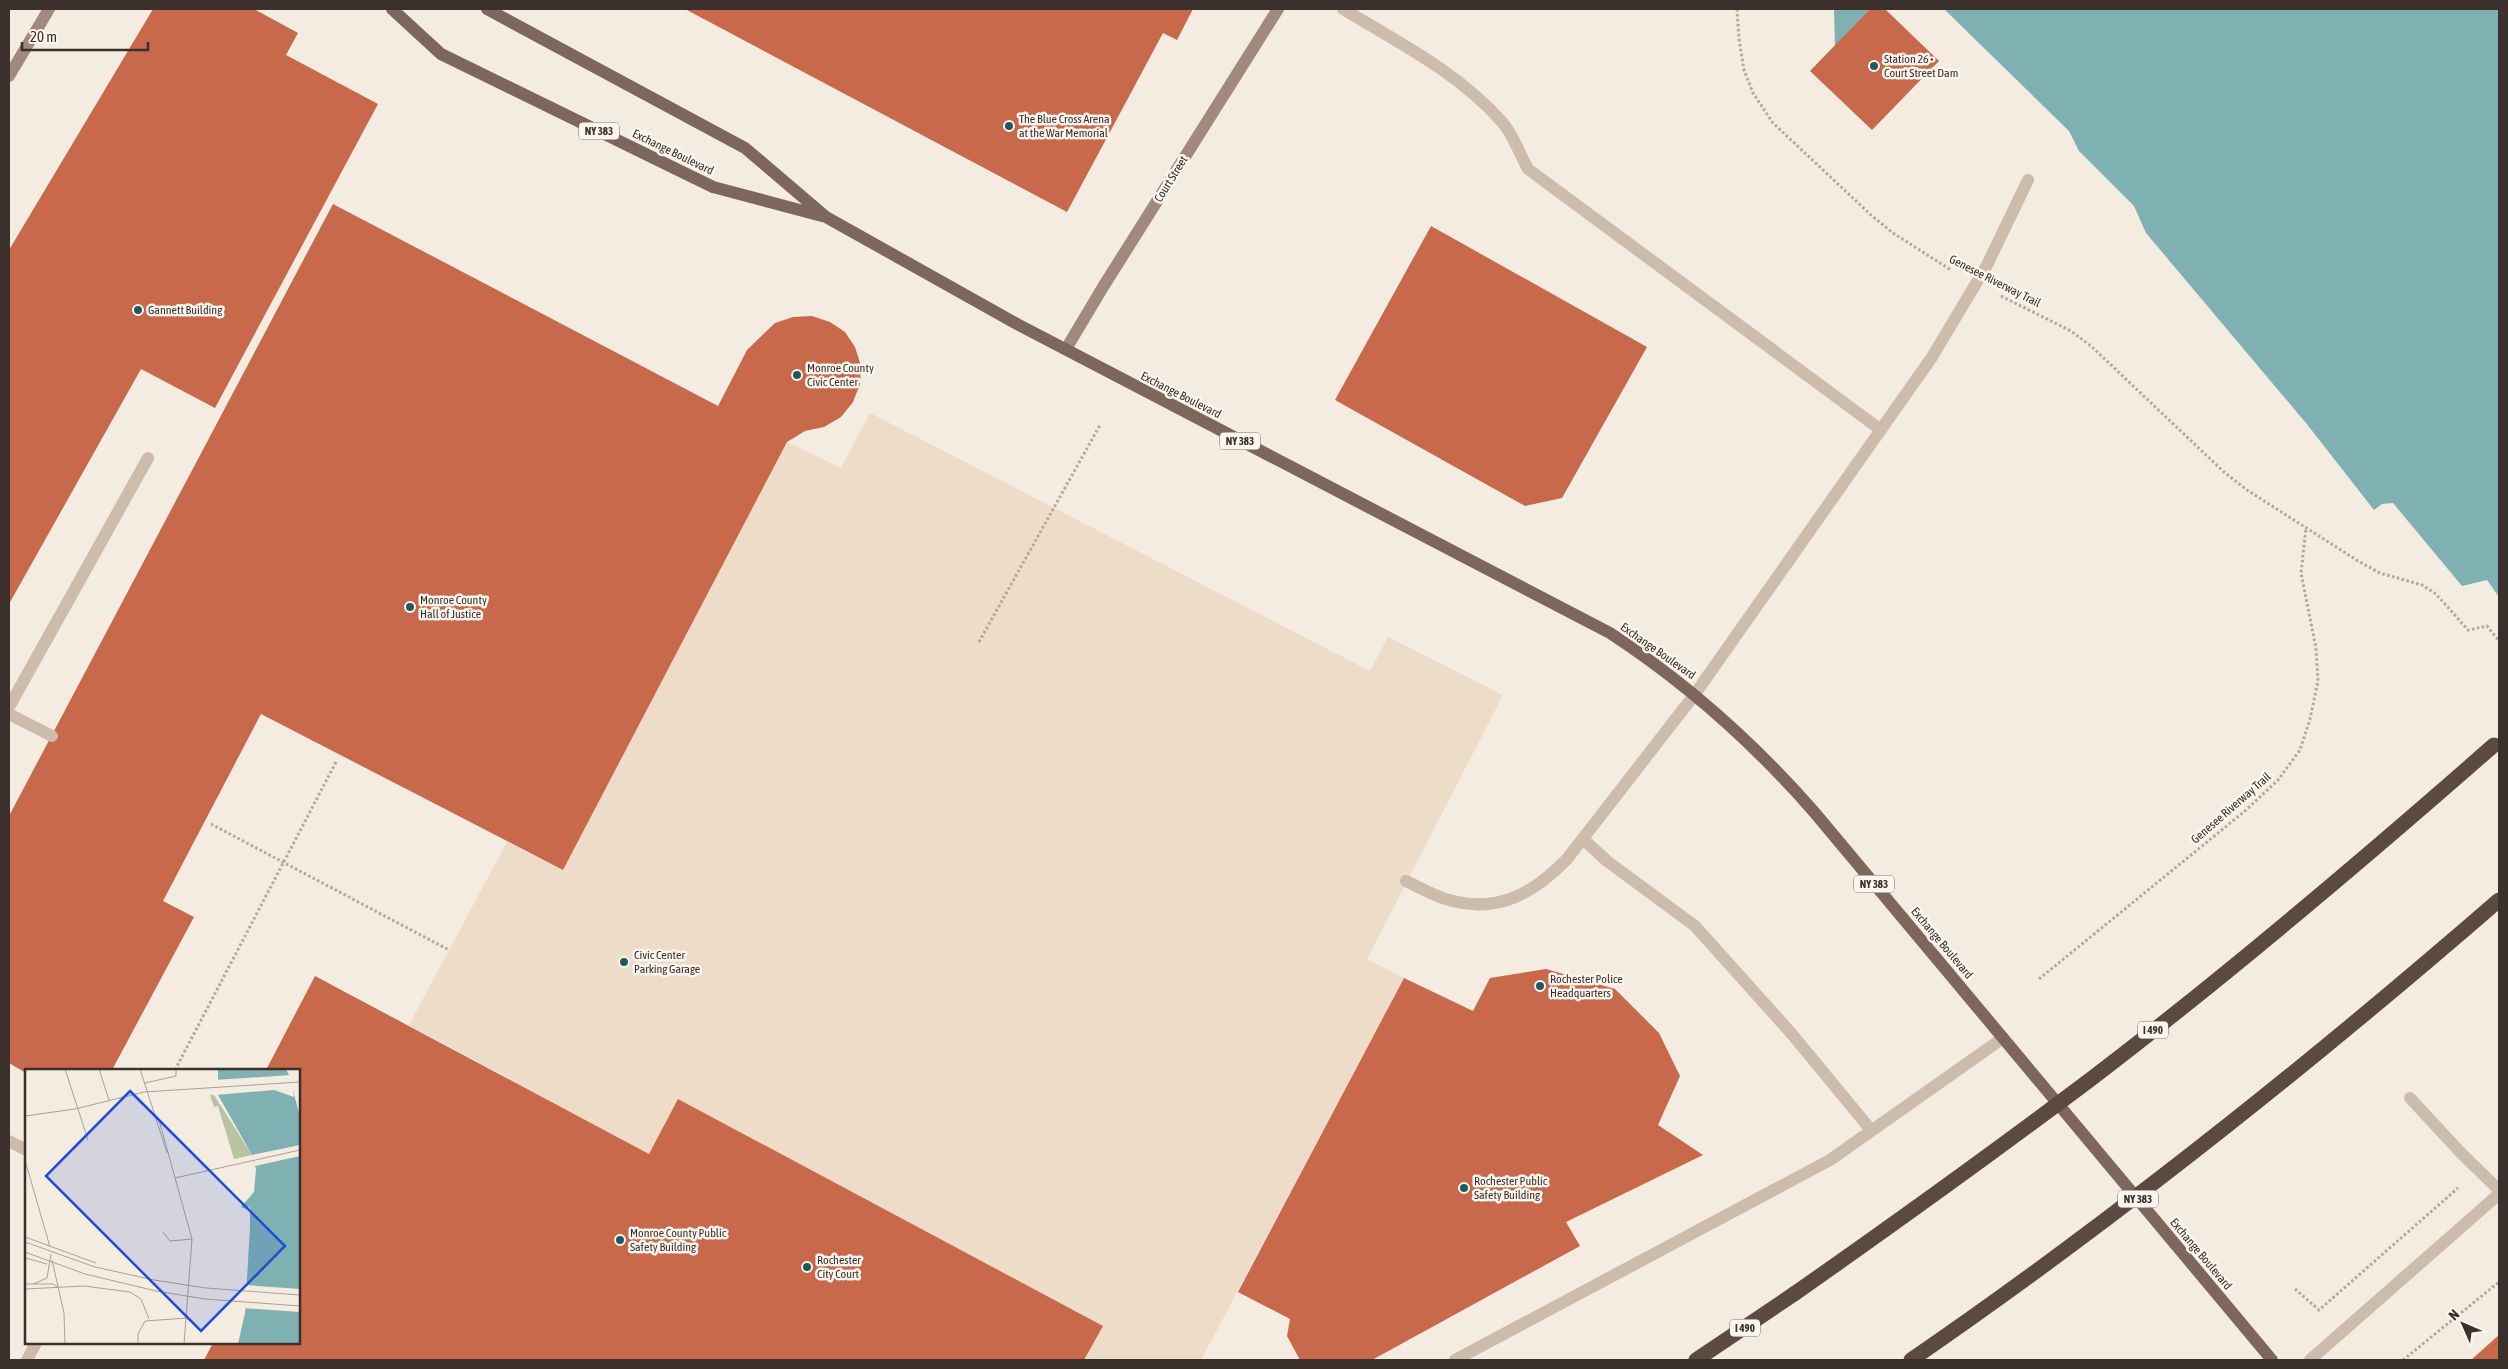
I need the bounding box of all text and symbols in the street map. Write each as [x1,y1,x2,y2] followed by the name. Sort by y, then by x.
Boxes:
[22,20,149,52] scale bar
[30,28,57,45] text: 20 m
[1884,52,1958,80] place label: Station 26 - Court Street Dam
[1868,60,1880,72] marker: Station 26 - Court Street Dam
[1019,112,1110,140] place label: The Blue Cross Arena at the War Memorial
[1003,120,1015,132] marker: The Blue Cross Arena at the War Memorial
[579,122,619,140] road number: NY 383
[630,126,716,178] street label: Exchange Boulevard
[1151,153,1191,205] street label: Court Street
[1947,252,2044,311] street label: Genesee Riverway Trail
[148,303,223,317] place label: Gannett Building
[132,304,144,316] marker: Gannett Building
[807,361,874,389] place label: Monroe County Civic Center
[791,369,803,381] marker: Monroe County Civic Center
[1138,369,1224,421] street label: Exchange Boulevard
[1220,432,1260,450] road number: NY 383
[420,593,487,621] place label: Monroe County Hall of Justice
[404,601,416,613] marker: Monroe County Hall of Justice
[1618,620,1698,682] street label: Exchange Boulevard
[2188,769,2274,846] street label: Genesee Riverway Trail
[1854,876,1894,892] road number: NY 383
[1908,905,1976,981] street label: Exchange Boulevard
[634,948,700,976] place label: Civic Center Parking Garage
[618,956,630,968] marker: Civic Center Parking Garage
[1550,972,1623,1000] place label: Rochester Police Headquarters
[1534,980,1546,992] marker: Rochester Police Headquarters
[2138,1022,2168,1038] road number: I 490
[25,1069,300,1344] inset map
[1474,1174,1548,1202] place label: Rochester Public Safety Building
[1458,1182,1470,1194] marker: Rochester Public Safety Building
[2118,1190,2158,1208] road number: NY 383
[2167,1216,2235,1292] street label: Exchange Boulevard
[630,1226,727,1254] place label: Monroe County Public Safety Building
[614,1234,626,1246] marker: Monroe County Public Safety Building
[817,1253,861,1281] place label: Rochester City Court
[801,1261,813,1273] marker: Rochester City Court
[2438,1299,2488,1349] north arrow
[2445,1306,2462,1323] text: N
[1730,1320,1760,1336] road number: I 490

